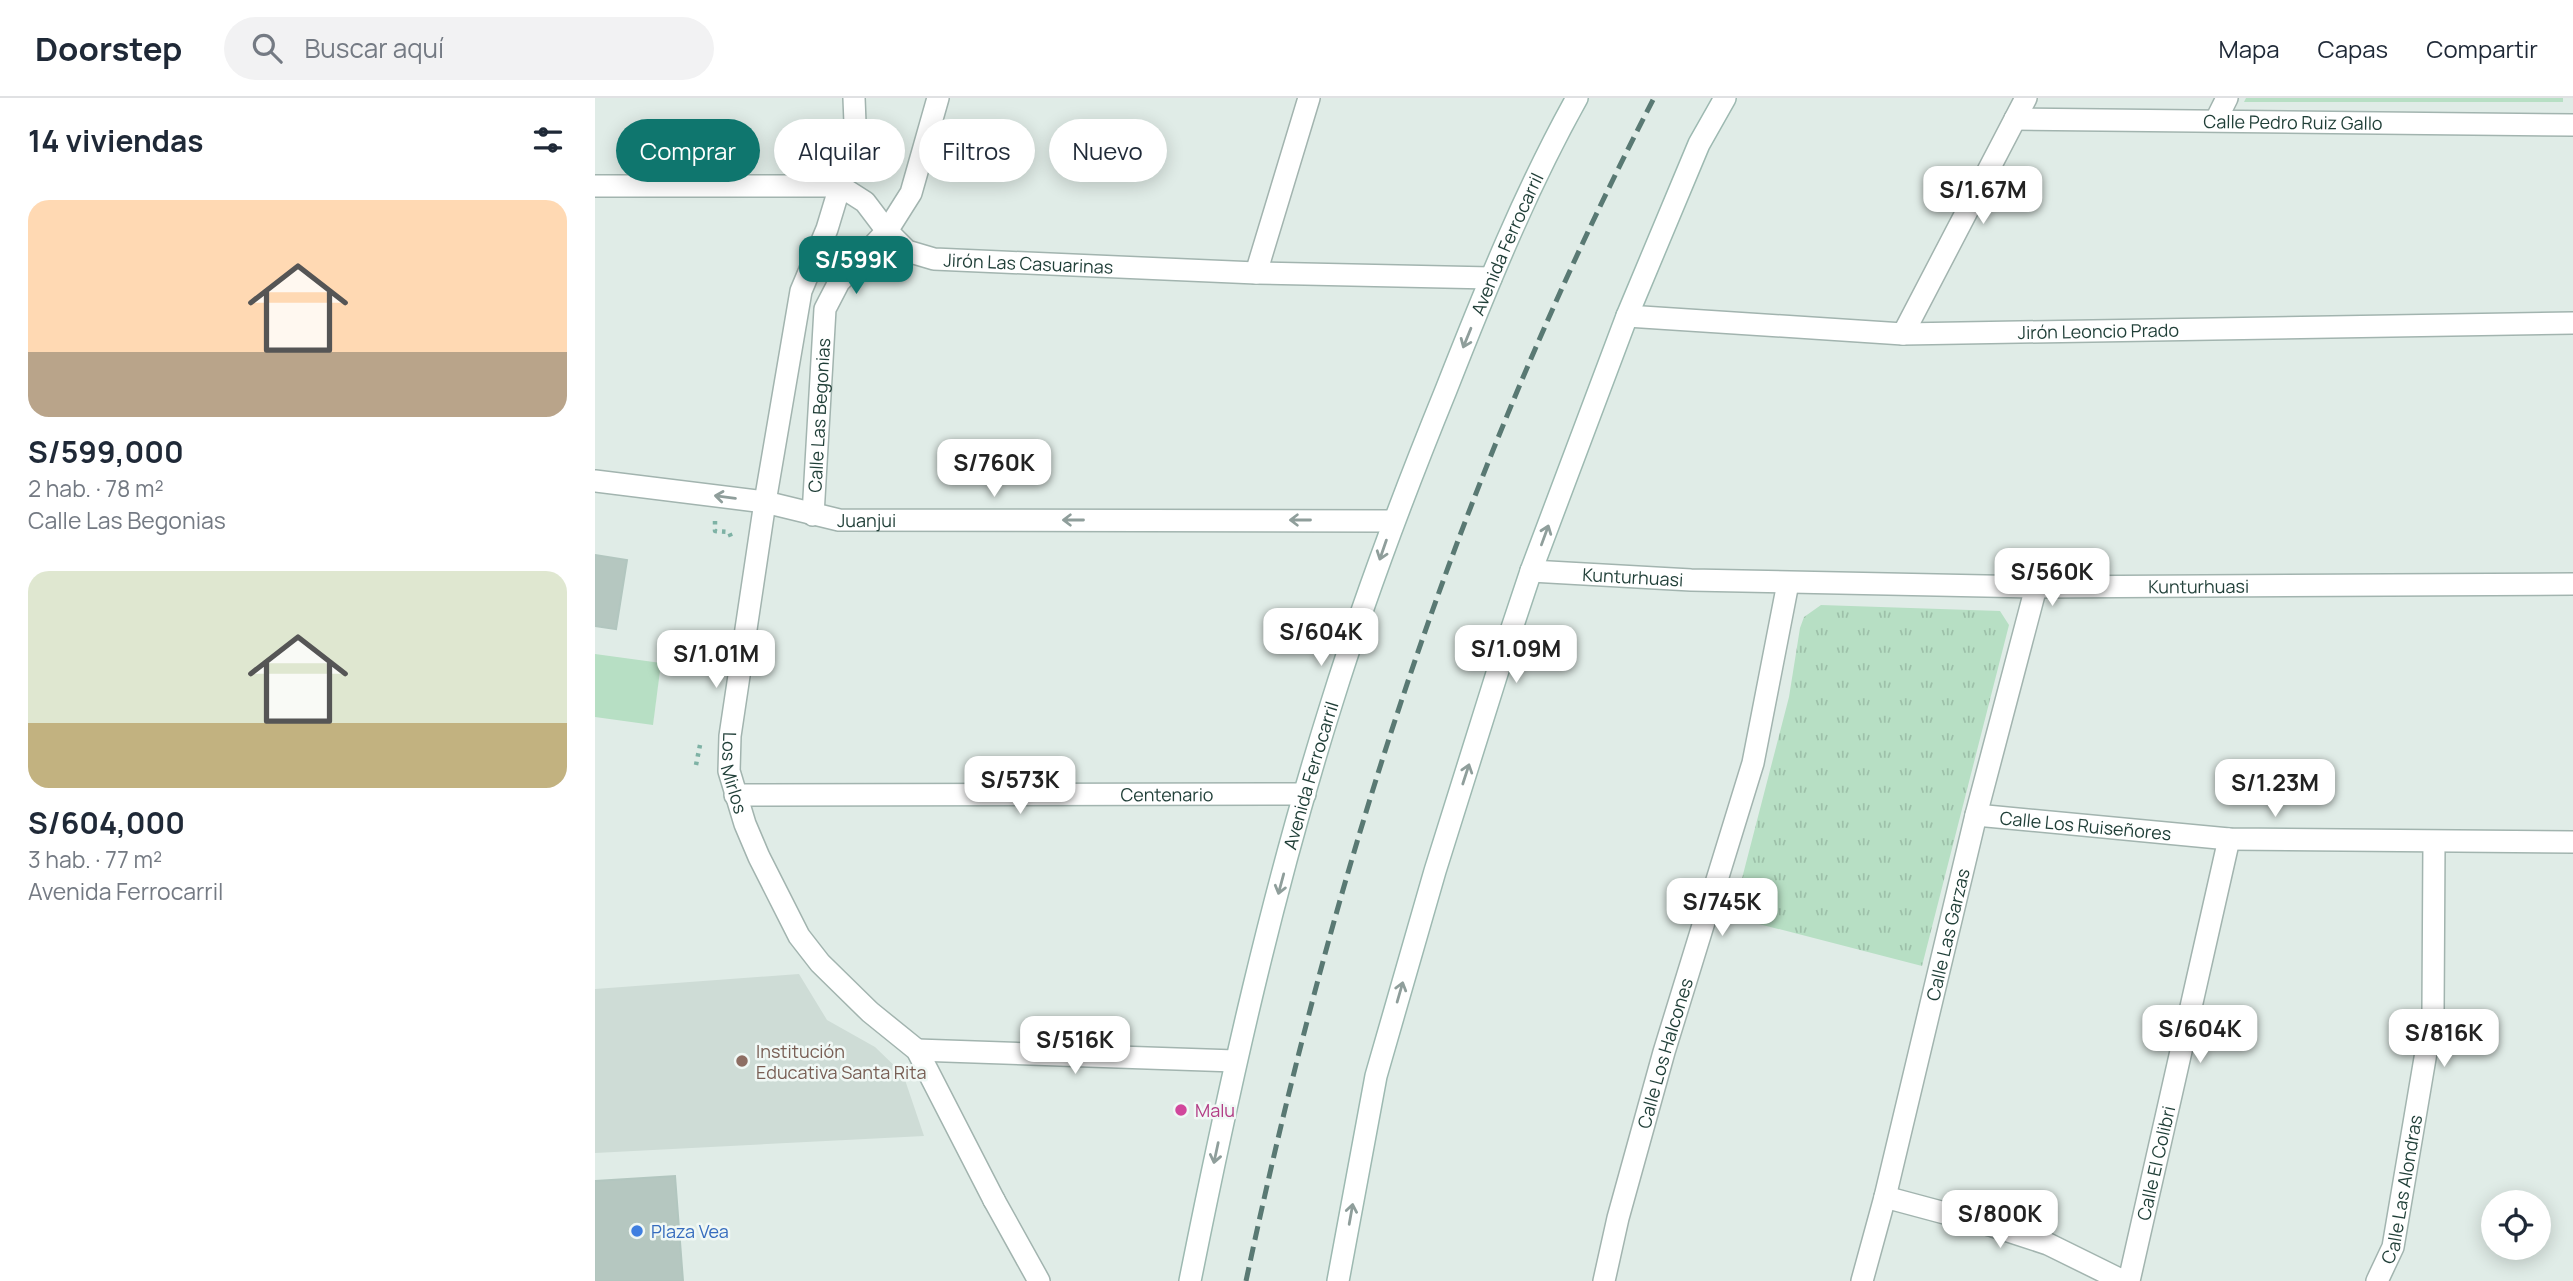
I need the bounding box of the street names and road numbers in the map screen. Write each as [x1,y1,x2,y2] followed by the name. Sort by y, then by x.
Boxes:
[2203,109,2383,135] street label: Calle Pedro Ruiz Gallo
[1465,169,1548,319] street label: Avenida Ferrocarril
[943,247,1114,279] street label: Jirón Las Casuarinas
[2018,317,2179,344] street label: Jirón Leoncio Prado
[802,337,835,493] street label: Calle Las Begonias
[837,508,896,532] street label: Juanjui
[1582,562,1684,592] street label: Kunturhuasi
[2148,574,2249,598] street label: Kunturhuasi
[1277,698,1343,852] street label: Avenida Ferrocarril
[716,732,753,816] street label: Los Mirlos
[1120,782,1214,806] street label: Centenario
[1999,805,2172,845] street label: Calle Los Ruiseñores
[1920,866,1975,1003] street label: Calle Las Garzas
[1631,975,1698,1131] street label: Calle Los Halcones
[2131,1103,2180,1223] street label: Calle El Colibri
[2375,1113,2427,1268] street label: Calle Las Alondras

